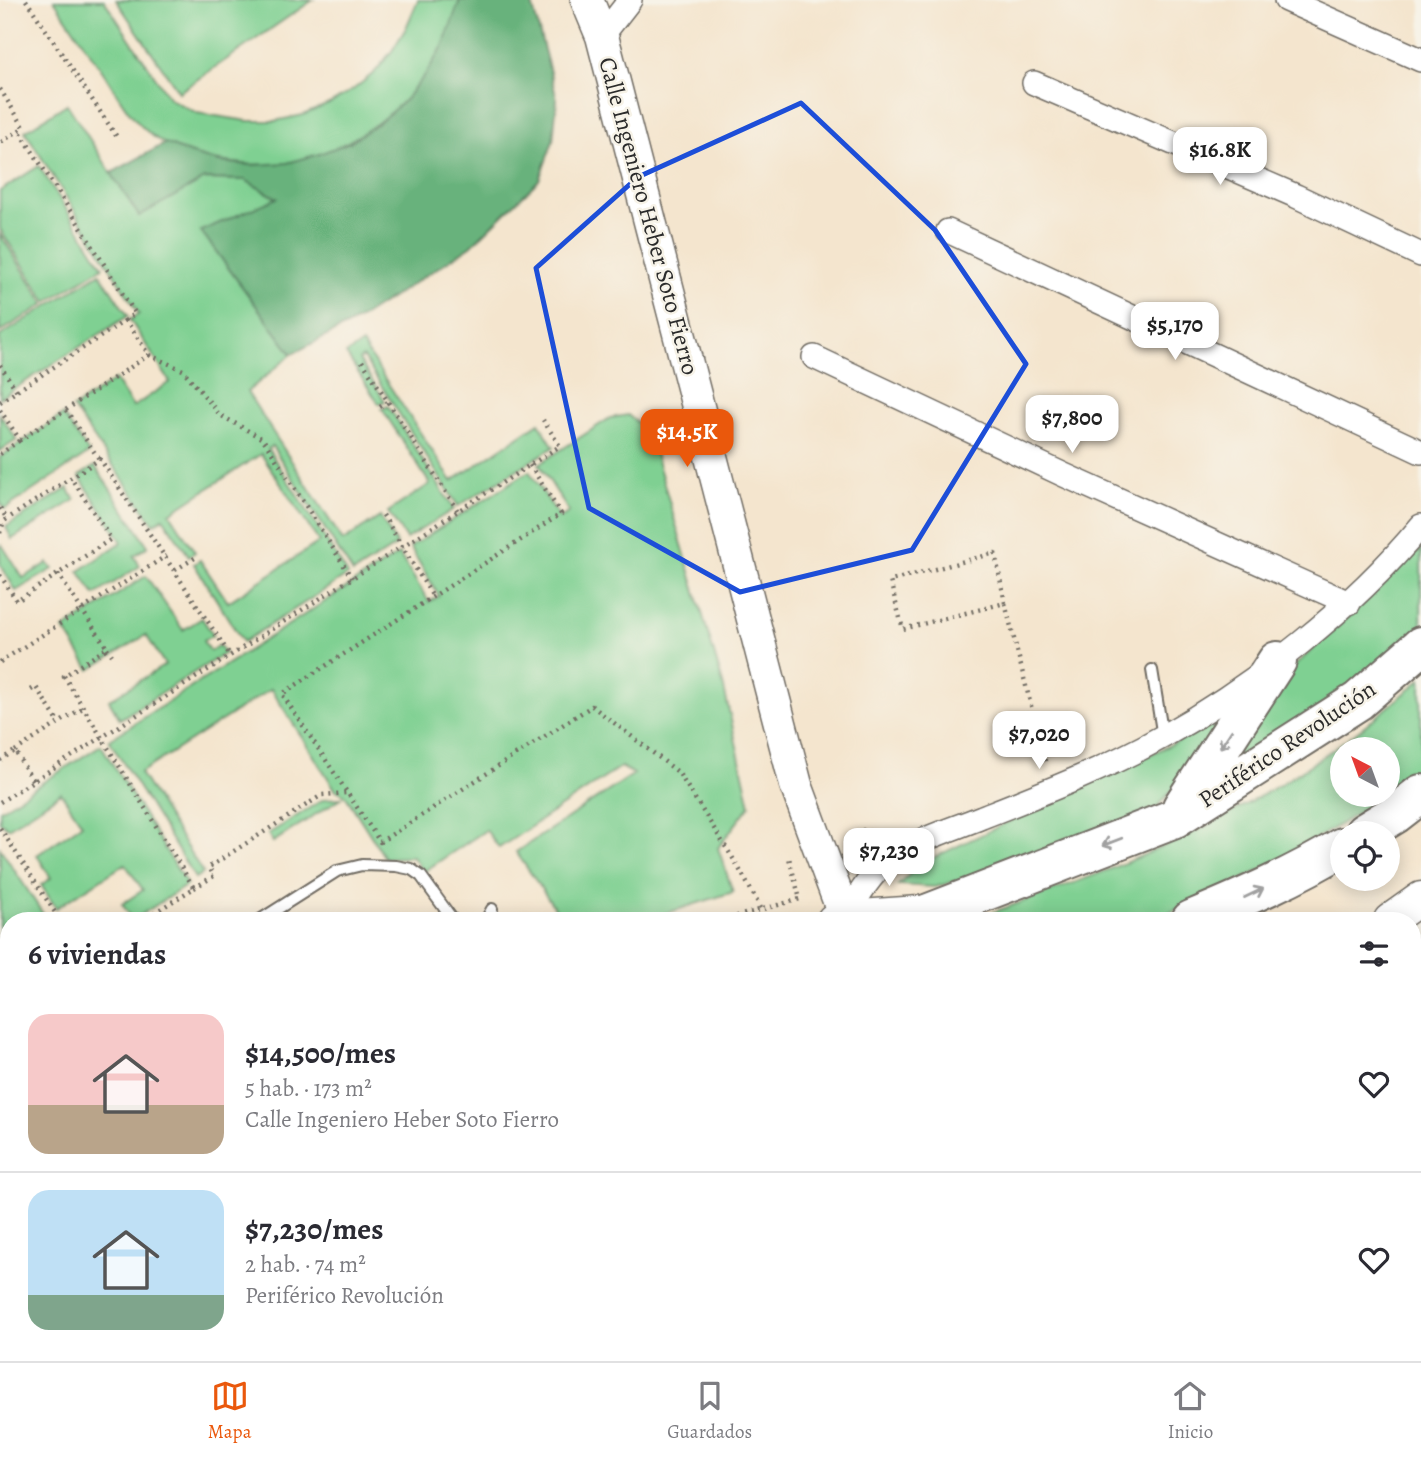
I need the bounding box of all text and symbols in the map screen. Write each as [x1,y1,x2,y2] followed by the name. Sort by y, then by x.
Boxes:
[591,54,707,378] street label: Calle Ingeniero Heber Soto Fierro
[1163,128,1277,187] pin: $16.8K
[1189,134,1251,165] text: $16.8K
[1118,302,1232,362] pin: $5,170
[1147,309,1203,340] text: $5,170
[1015,396,1129,455] pin: $7,800
[1042,402,1102,433] text: $7,800
[630,410,744,469] pin: $14.5K
[656,416,718,447] text: $14.5K
[1192,673,1382,815] street label: Periférico Revolución
[982,712,1096,771] pin: $7,020
[1009,718,1069,749] text: $7,020
[1219,729,1234,748] one-way arrow
[1330,737,1400,807] north arrow
[1330,737,1400,891] map controls
[1330,821,1400,891] button: locate
[832,828,946,888] pin: $7,230
[859,835,919,866] text: $7,230
[1101,837,1123,850] one-way arrow
[1243,886,1264,899] one-way arrow
[28,934,166,974] text: 6 viviendas
[1355,935,1393,973] icon: filters
[245,1033,396,1073] text: $14,500/mes
[84,1042,168,1126] icon: home
[1355,1065,1393,1103] icon: heart
[245,1073,372,1104] text: 5 hab. · 173 m²
[245,1104,559,1135] text: Calle Ingeniero Heber Soto Fierro
[245,1209,383,1249] text: $7,230/mes
[84,1218,168,1302] icon: home
[1355,1241,1393,1279] icon: heart
[245,1249,366,1280] text: 2 hab. · 74 m²
[245,1280,444,1311] text: Periférico Revolución
[208,1377,252,1445] tab: Mapa
[667,1377,752,1445] tab: Guardados
[1168,1377,1213,1445] tab: Inicio

